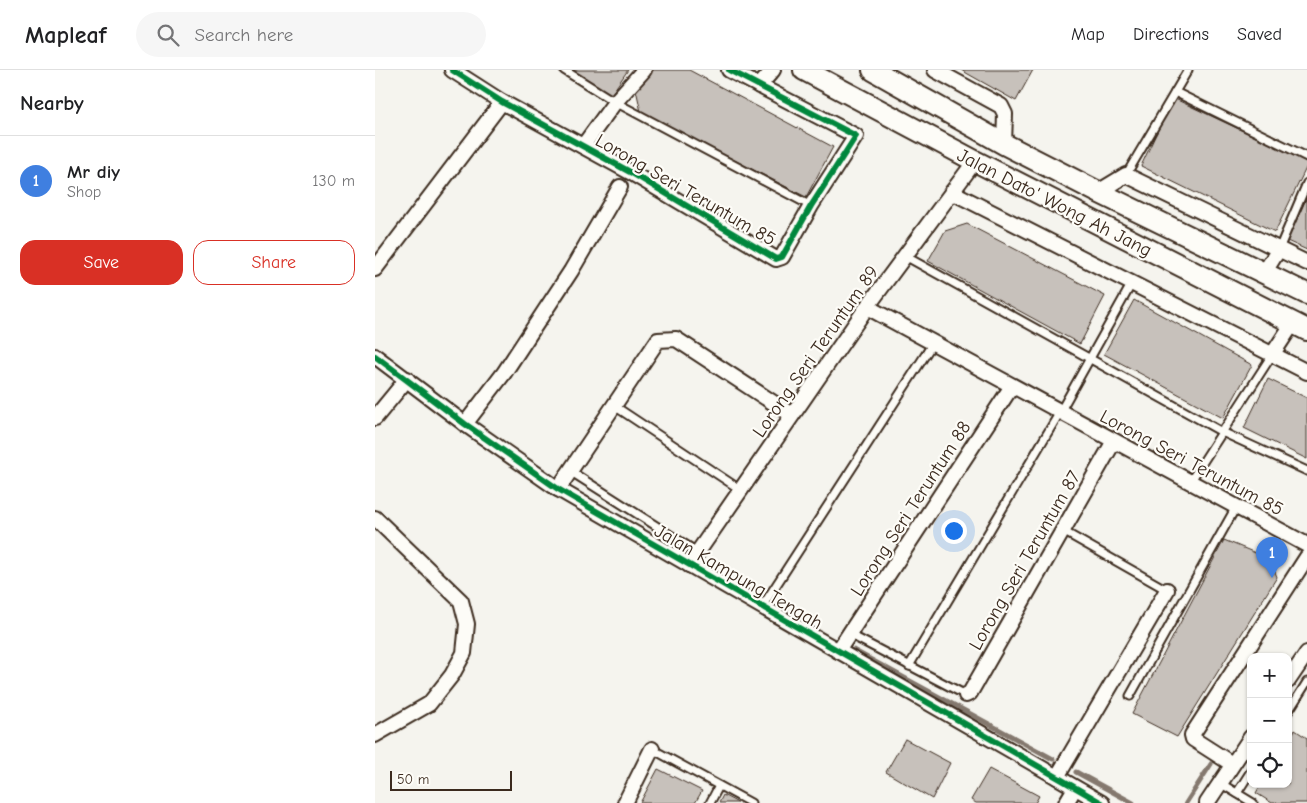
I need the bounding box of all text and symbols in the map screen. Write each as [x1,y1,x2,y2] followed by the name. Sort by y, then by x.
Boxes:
[136,12,486,57] search box
[25,21,106,49] text: Mapleaf
[154,21,182,49] icon: search
[194,24,293,46] text: Search here
[1071,24,1105,45] text: Map
[1133,24,1209,45] text: Directions
[1237,24,1282,45] text: Saved
[20,91,84,115] text: Nearby
[591,129,780,251] street label: Lorong Seri Teruntum 85
[954,144,1155,262] street label: Jalan Dato' Wong Ah Jang
[67,161,120,183] text: Mr diy
[33,172,39,190] text: 1
[312,172,355,190] text: 130 m
[67,183,101,201] text: Shop
[20,240,183,285] button: Save
[193,240,355,285] button: Share
[748,262,883,442] street label: Lorong Seri Teruntum 89
[1096,405,1287,521] street label: Lorong Seri Teruntum 85
[846,417,976,600] street label: Lorong Seri Teruntum 88
[965,467,1085,654] street label: Lorong Seri Teruntum 87
[941,518,967,544] your location
[650,520,827,634] street label: Jalan Kampung Tengah
[1256,537,1288,578] pin: 1
[1247,653,1292,788] map controls
[1247,653,1292,698] button: +
[1247,698,1292,743] button: −
[1247,743,1292,788] button: locate
[390,768,513,791] scale bar
[397,771,429,788] text: 50 m

